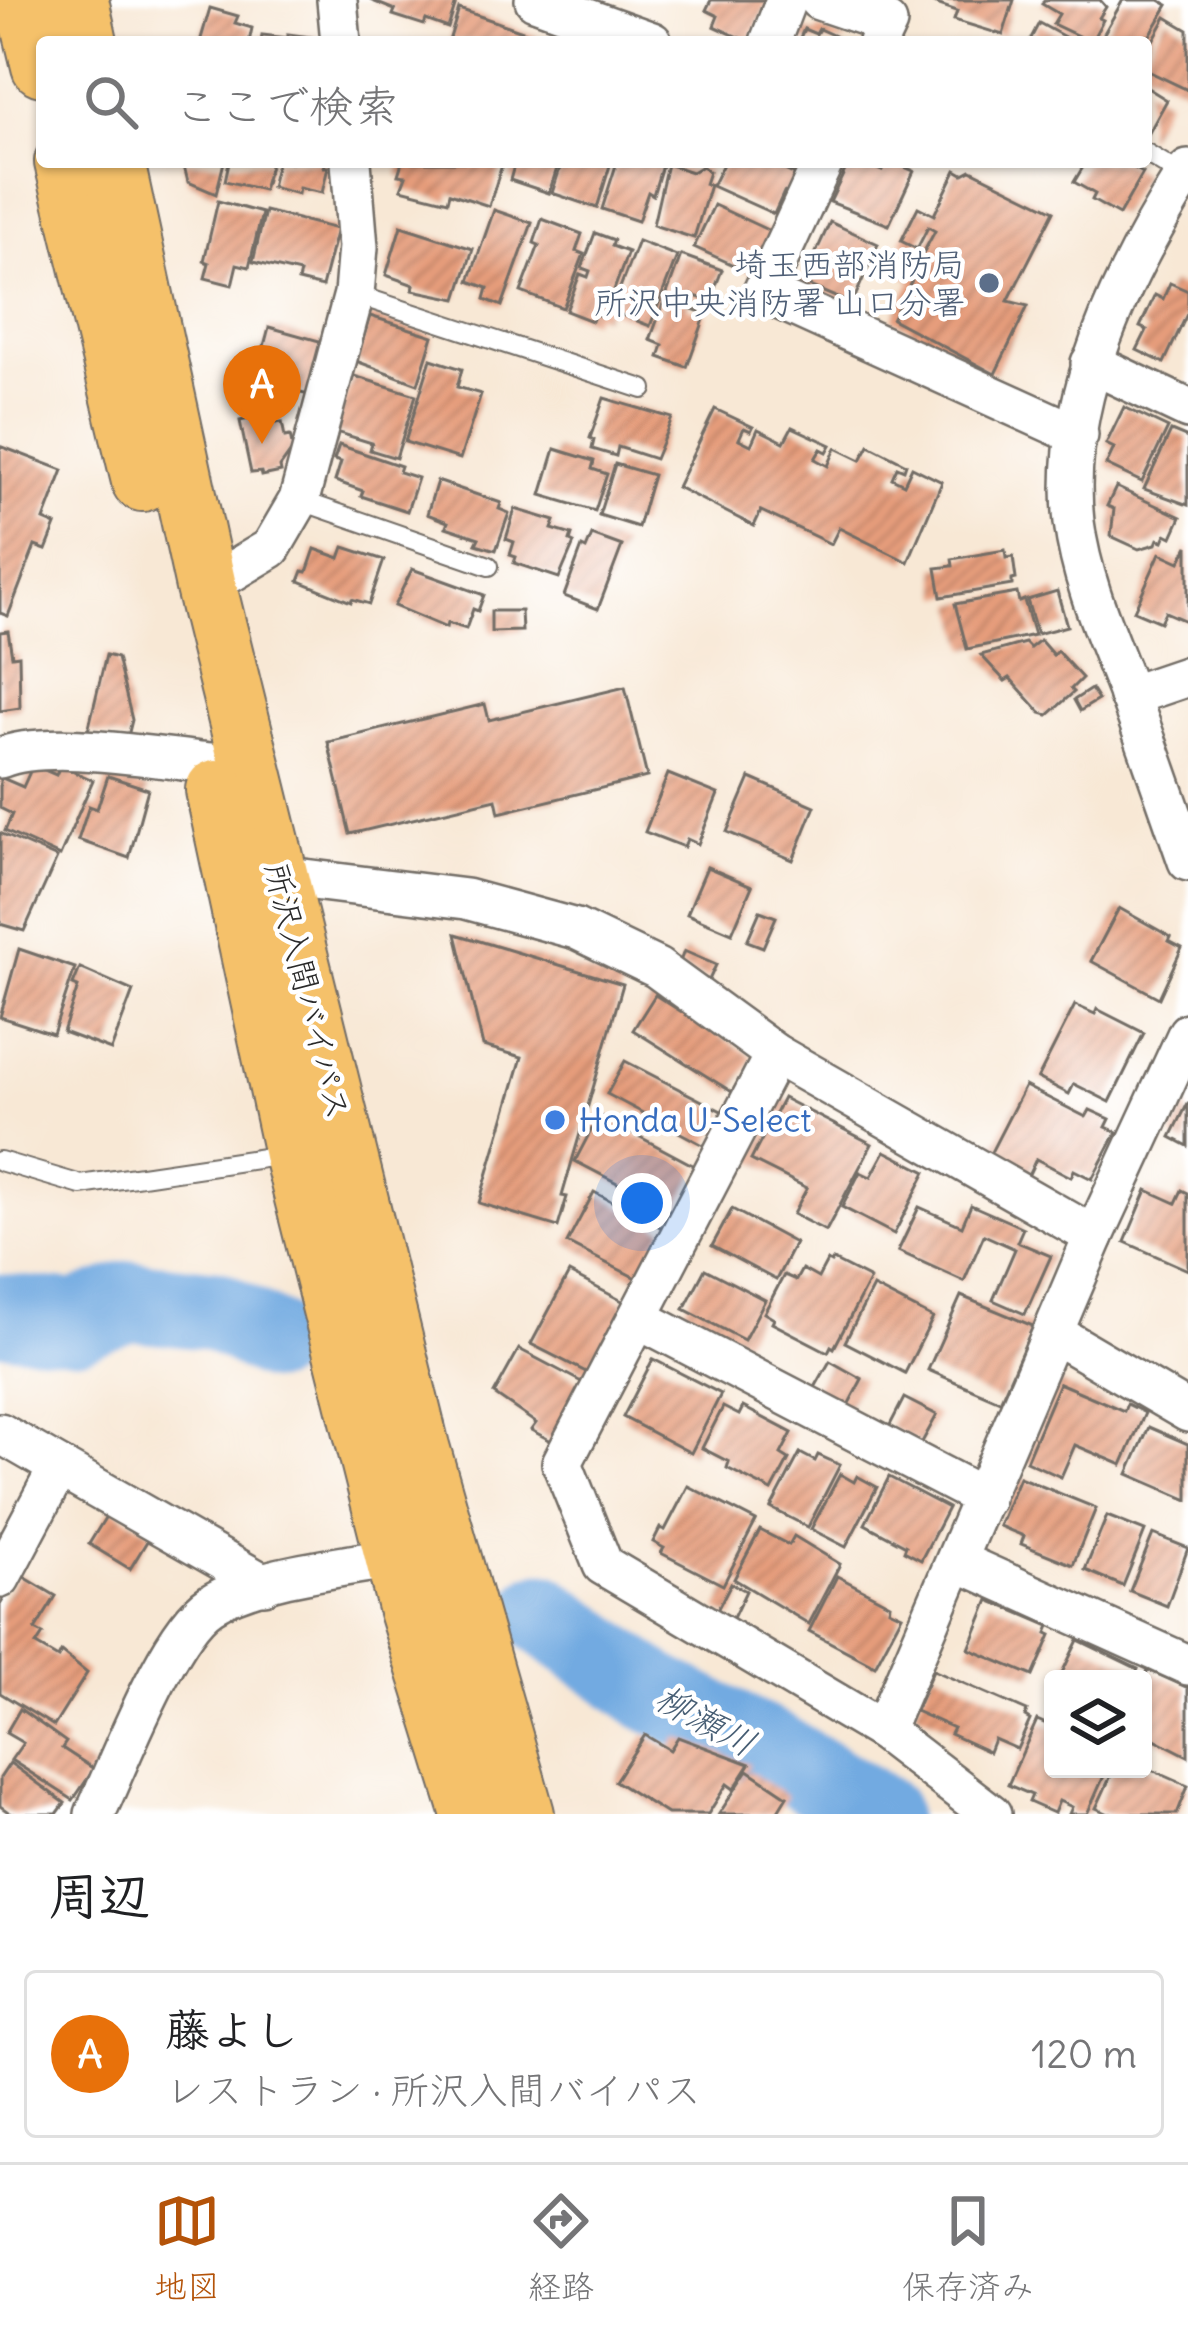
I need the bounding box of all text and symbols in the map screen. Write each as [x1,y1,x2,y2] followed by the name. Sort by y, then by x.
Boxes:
[36,36,1152,168] search box
[78,69,144,135] icon: search
[174,78,399,134] text: ここで検索
[594,243,965,323] place label: 埼玉西部消防局 所沢中央消防署 山口分署
[976,270,1002,296] marker: 埼玉西部消防局 所沢中央消防署 山口分署
[223,345,301,444] pin: A
[256,858,360,1124] street label: 所沢入間バイパス
[579,1099,811,1141] place label: Honda U-Select
[542,1107,568,1133] marker: Honda U-Select
[612,1173,672,1233] your location
[1044,1670,1152,1778] map controls
[1044,1670,1152,1778] button: layers
[648,1675,764,1766] water label: 柳瀬川
[48,1864,150,1928] text: 周辺
[165,2002,300,2058] text: 藤よし
[77,2030,103,2079] text: A
[1031,2030,1137,2079] text: 120 m
[165,2066,702,2115] text: レストラン · 所沢入間バイパス
[154,2188,220,2308] tab: 地図
[528,2188,594,2308] tab: 経路
[902,2188,1034,2308] tab: 保存済み

